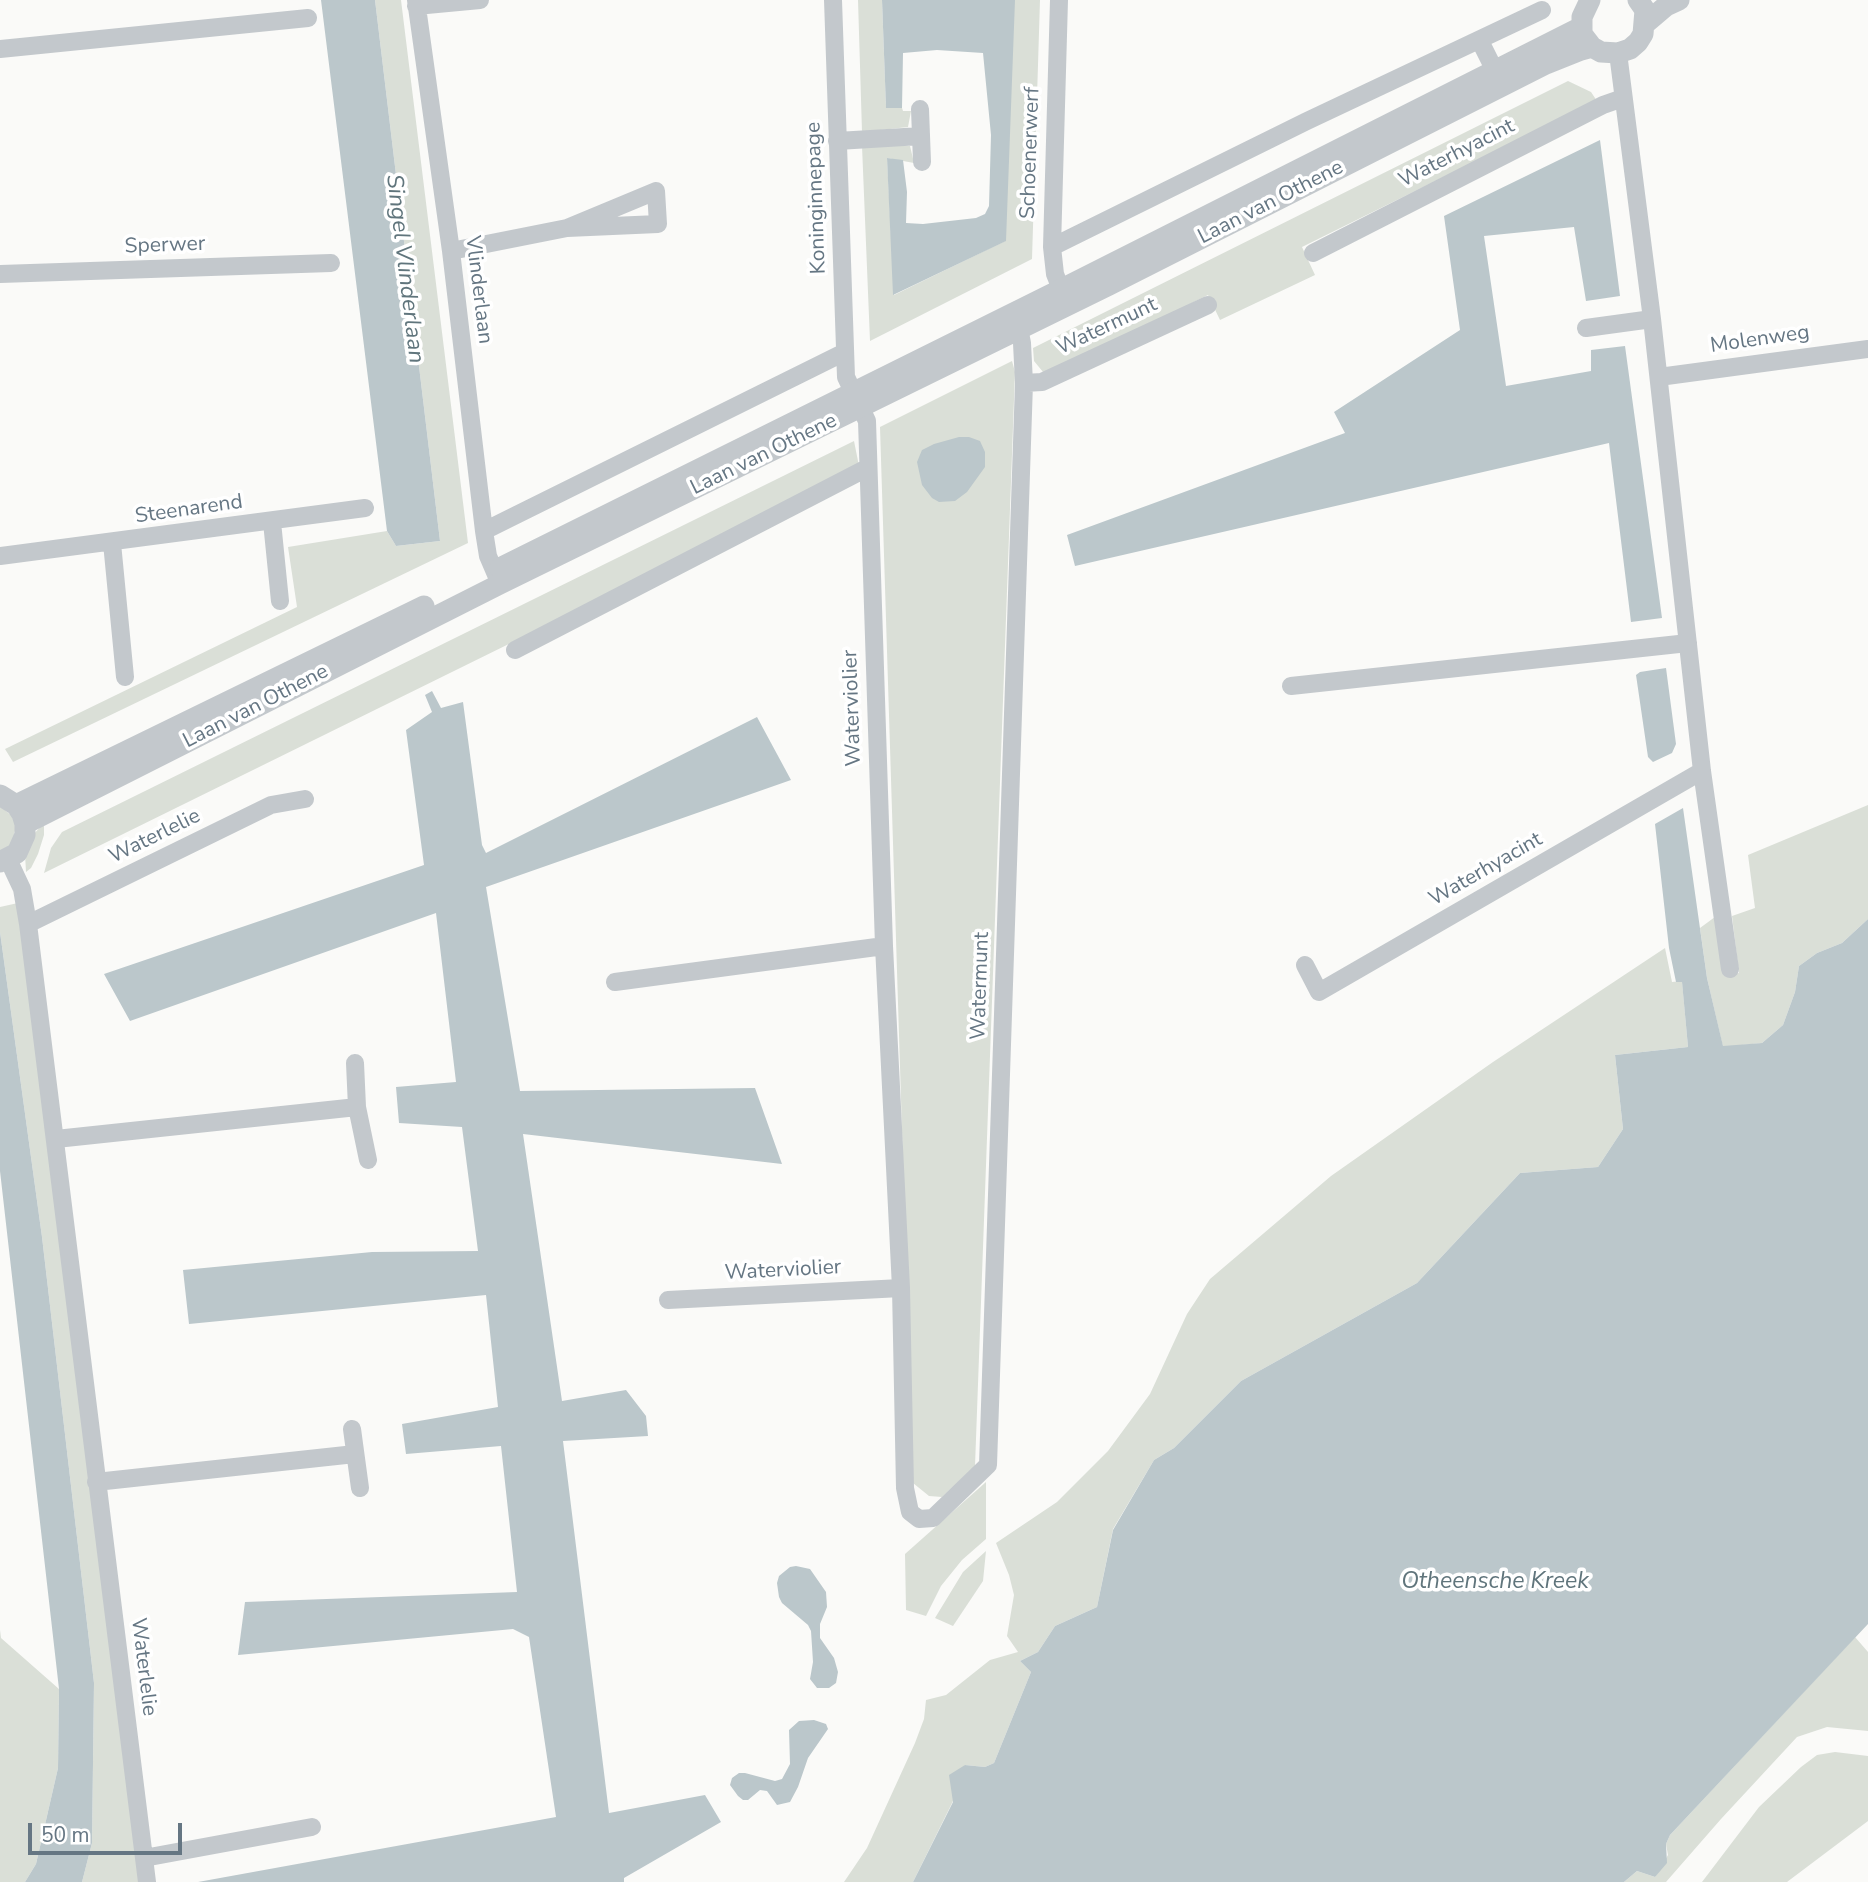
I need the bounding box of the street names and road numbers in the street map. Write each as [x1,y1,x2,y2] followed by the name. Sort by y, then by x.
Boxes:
[1016,86,1046,220] street label: Schoenerwerf
[1395,114,1519,194] street label: Waterhyacint
[802,121,832,275] street label: Koninginnepage
[1194,156,1348,250] street label: Laan van Othene
[124,232,206,260] street label: Sperwer
[459,234,497,346] street label: Vlinderlaan
[1053,293,1161,361] street label: Watermunt
[1709,321,1811,359] street label: Molenweg
[687,409,841,501] street label: Laan van Othene
[134,490,244,530] street label: Steenarend
[838,649,868,767] street label: Waterviolier
[179,660,333,754] street label: Laan van Othene
[105,804,205,870] street label: Waterlelie
[1425,827,1547,913] street label: Waterhyacint
[967,932,995,1040] street label: Watermunt
[724,1255,842,1287] street label: Waterviolier
[124,1617,162,1717] street label: Waterlelie

